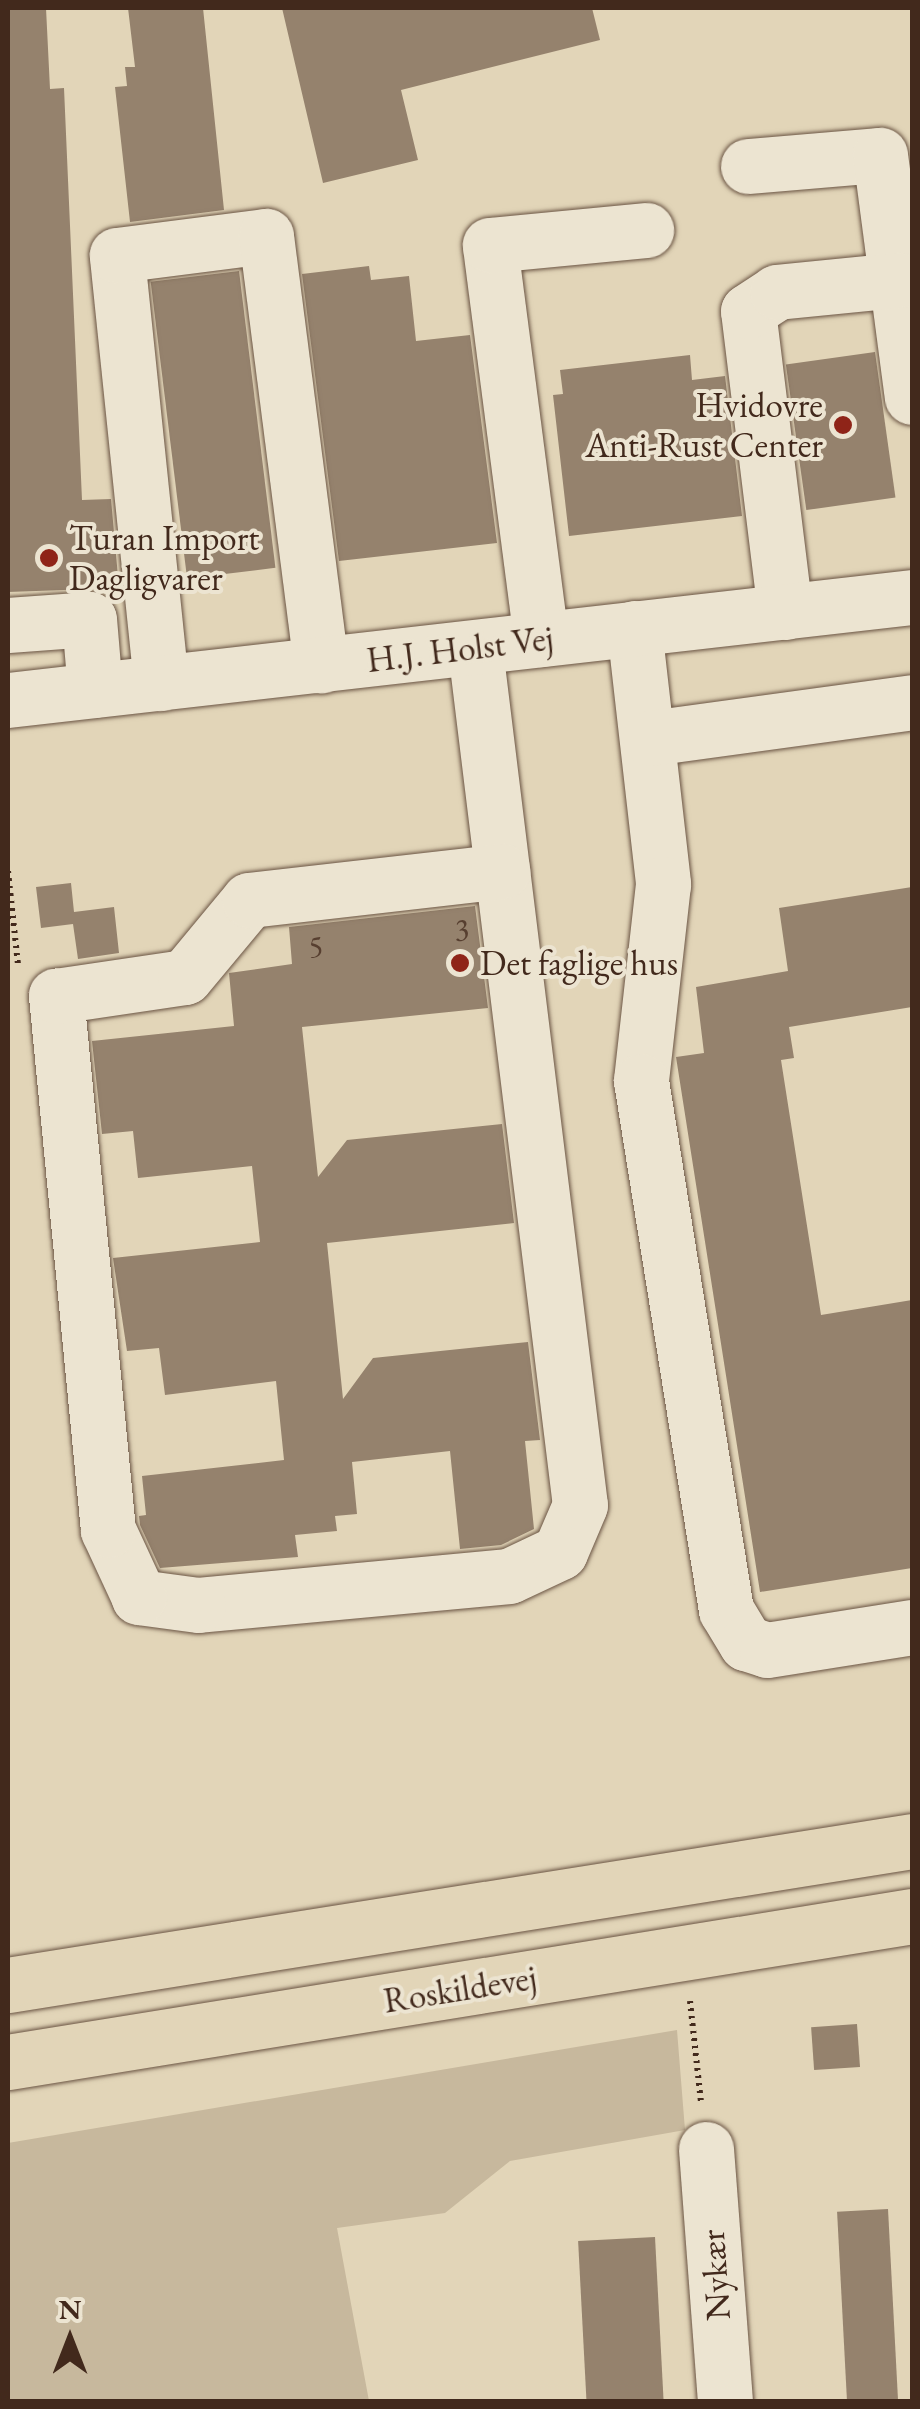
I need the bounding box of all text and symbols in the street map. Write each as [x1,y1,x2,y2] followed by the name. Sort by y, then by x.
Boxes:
[585,384,823,466] place label: Hvidovre Anti-Rust Center
[832,414,854,436] marker: Hvidovre Anti-Rust Center
[69,517,259,599] place label: Turan Import Dagligvarer
[38,547,60,569] marker: Turan Import Dagligvarer
[364,617,556,681] street label: H.J. Holst Vej
[455,912,469,948] house number: 3
[309,929,323,965] house number: 5
[480,942,678,984] place label: Det faglige hus
[449,952,471,974] marker: Det faglige hus
[380,1956,540,2022] street label: Roskildevej
[691,2228,739,2322] street label: Nykær
[20,2289,120,2389] north arrow
[59,2291,81,2327] text: N

